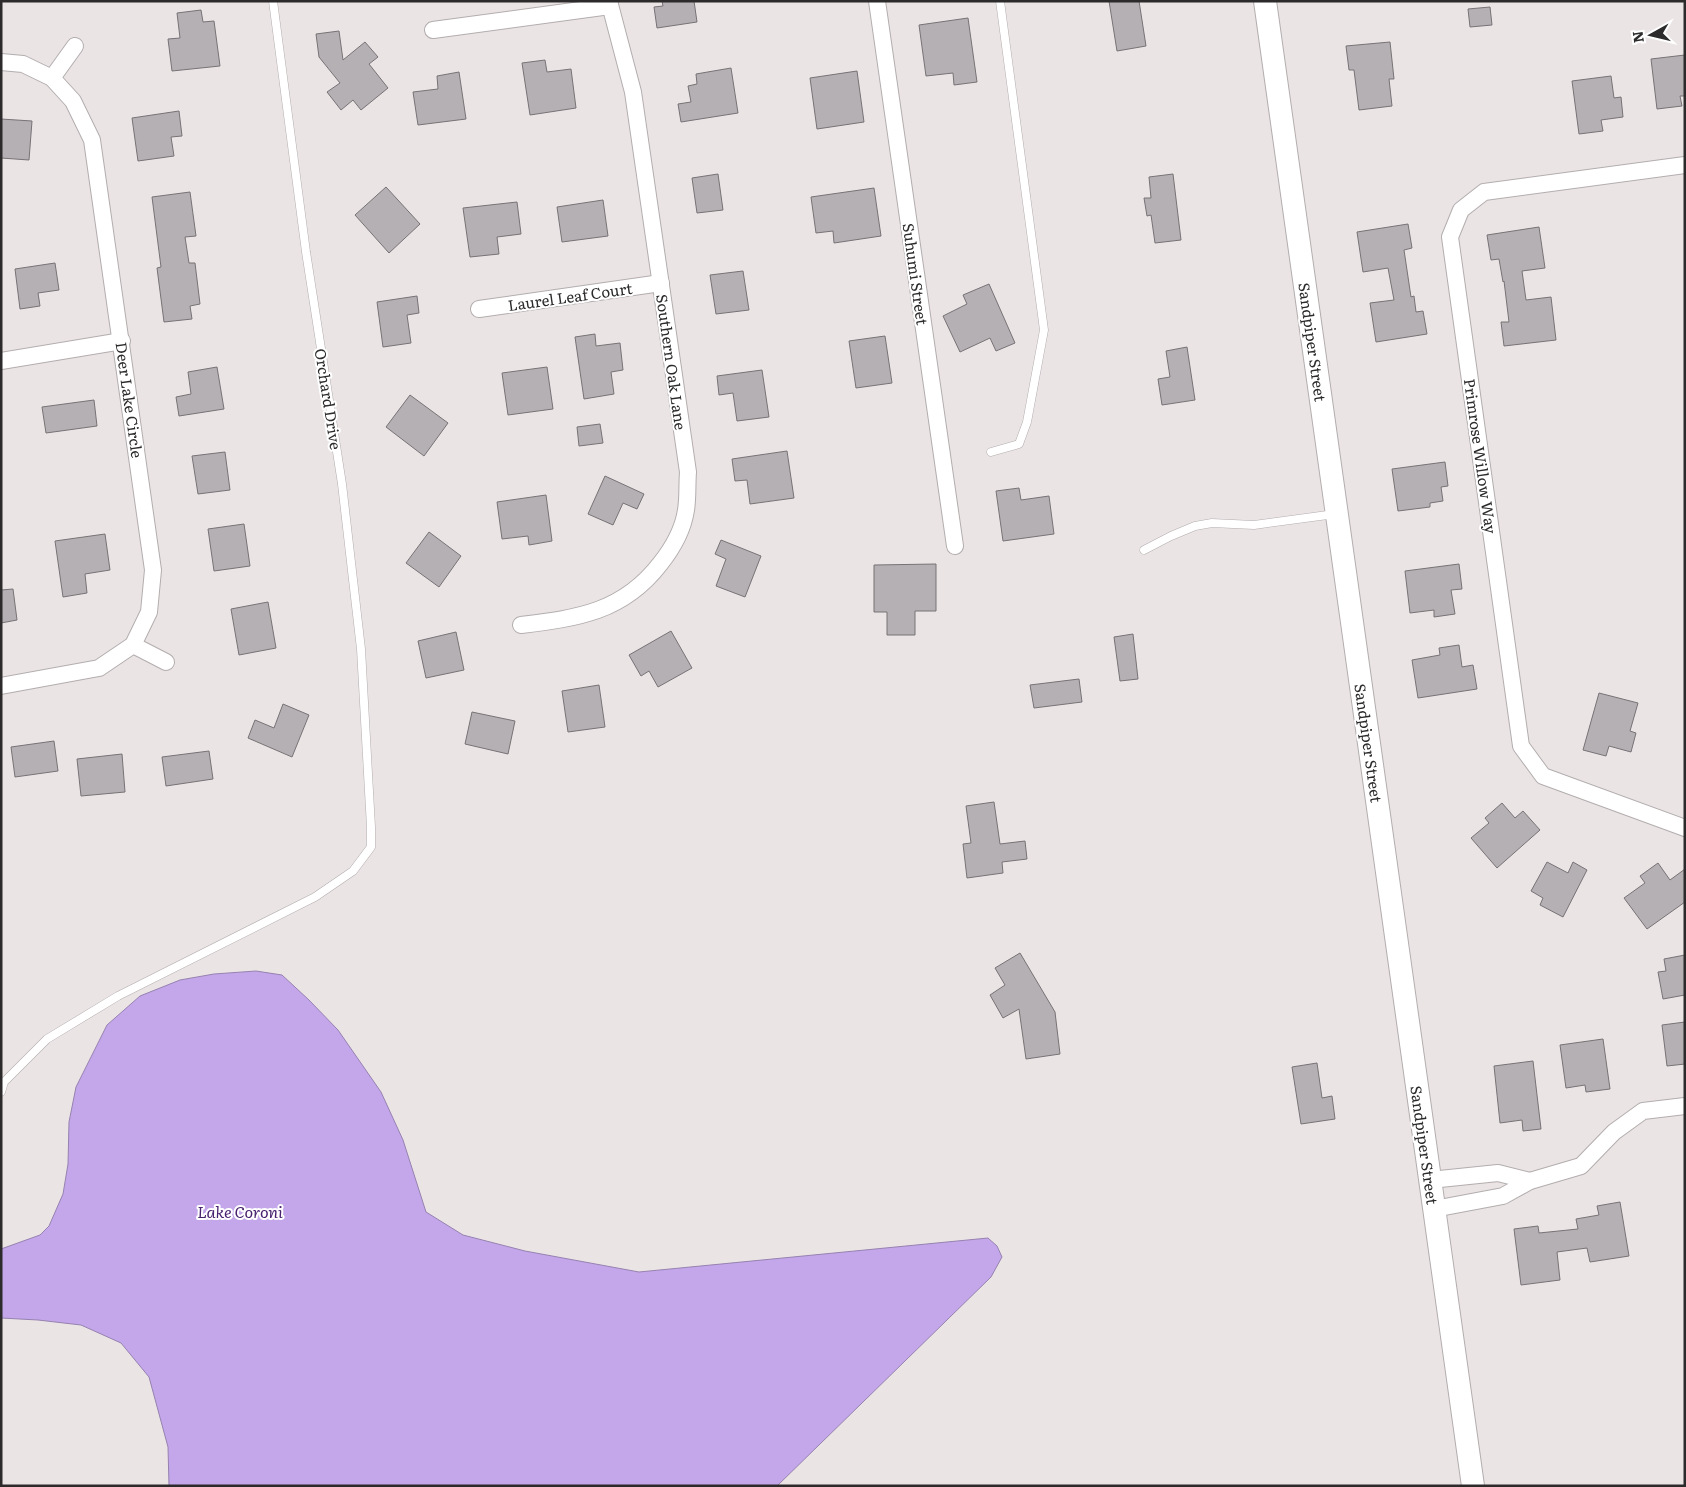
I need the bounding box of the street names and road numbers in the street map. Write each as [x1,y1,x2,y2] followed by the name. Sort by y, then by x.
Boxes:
[897,221,935,327] street label: Suhumi Street
[506,276,634,316] street label: Laurel Leaf Court
[1293,281,1333,403] street label: Sandpiper Street
[651,293,693,432] street label: Southern Oak Lane
[110,341,150,460] street label: Deer Lake Circle
[310,347,348,451] street label: Orchard Drive
[1459,377,1503,535] street label: Primrose Willow Way
[1349,682,1389,804] street label: Sandpiper Street
[1405,1084,1445,1206] street label: Sandpiper Street

